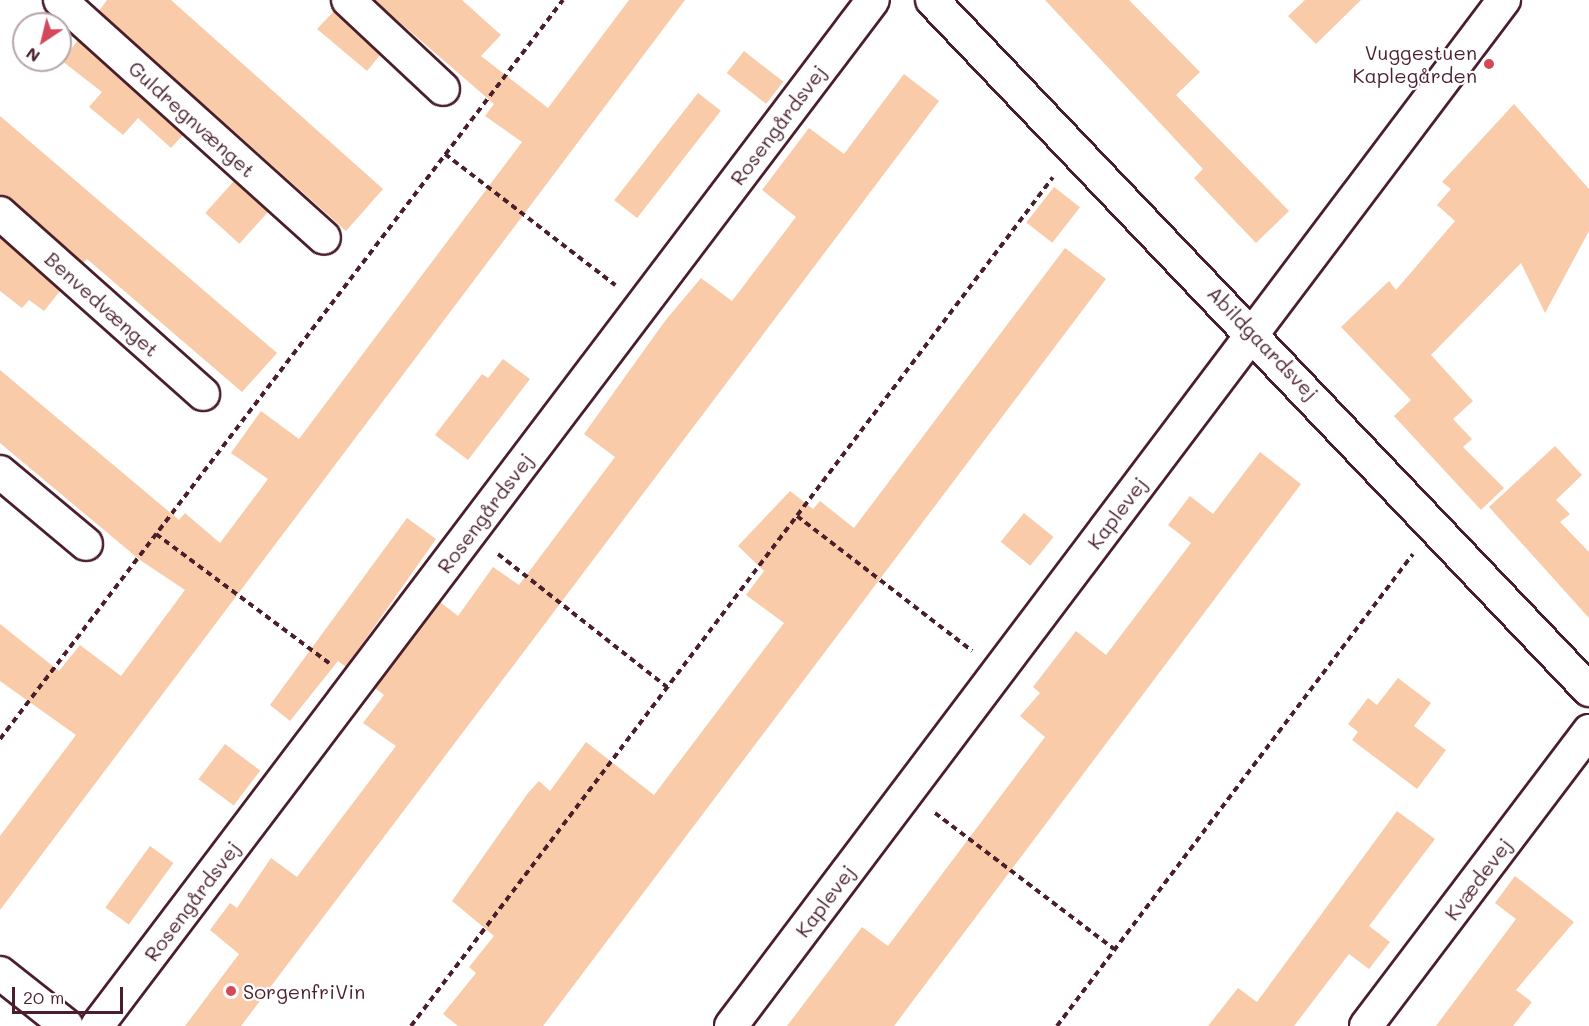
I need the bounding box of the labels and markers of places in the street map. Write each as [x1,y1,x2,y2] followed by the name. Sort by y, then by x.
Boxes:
[1352,40,1477,87] place label: Vuggestuen Kaplegården
[1482,57,1496,71] marker: Vuggestuen Kaplegården
[243,979,365,1003] place label: SorgenfriVin
[224,984,238,998] marker: SorgenfriVin

